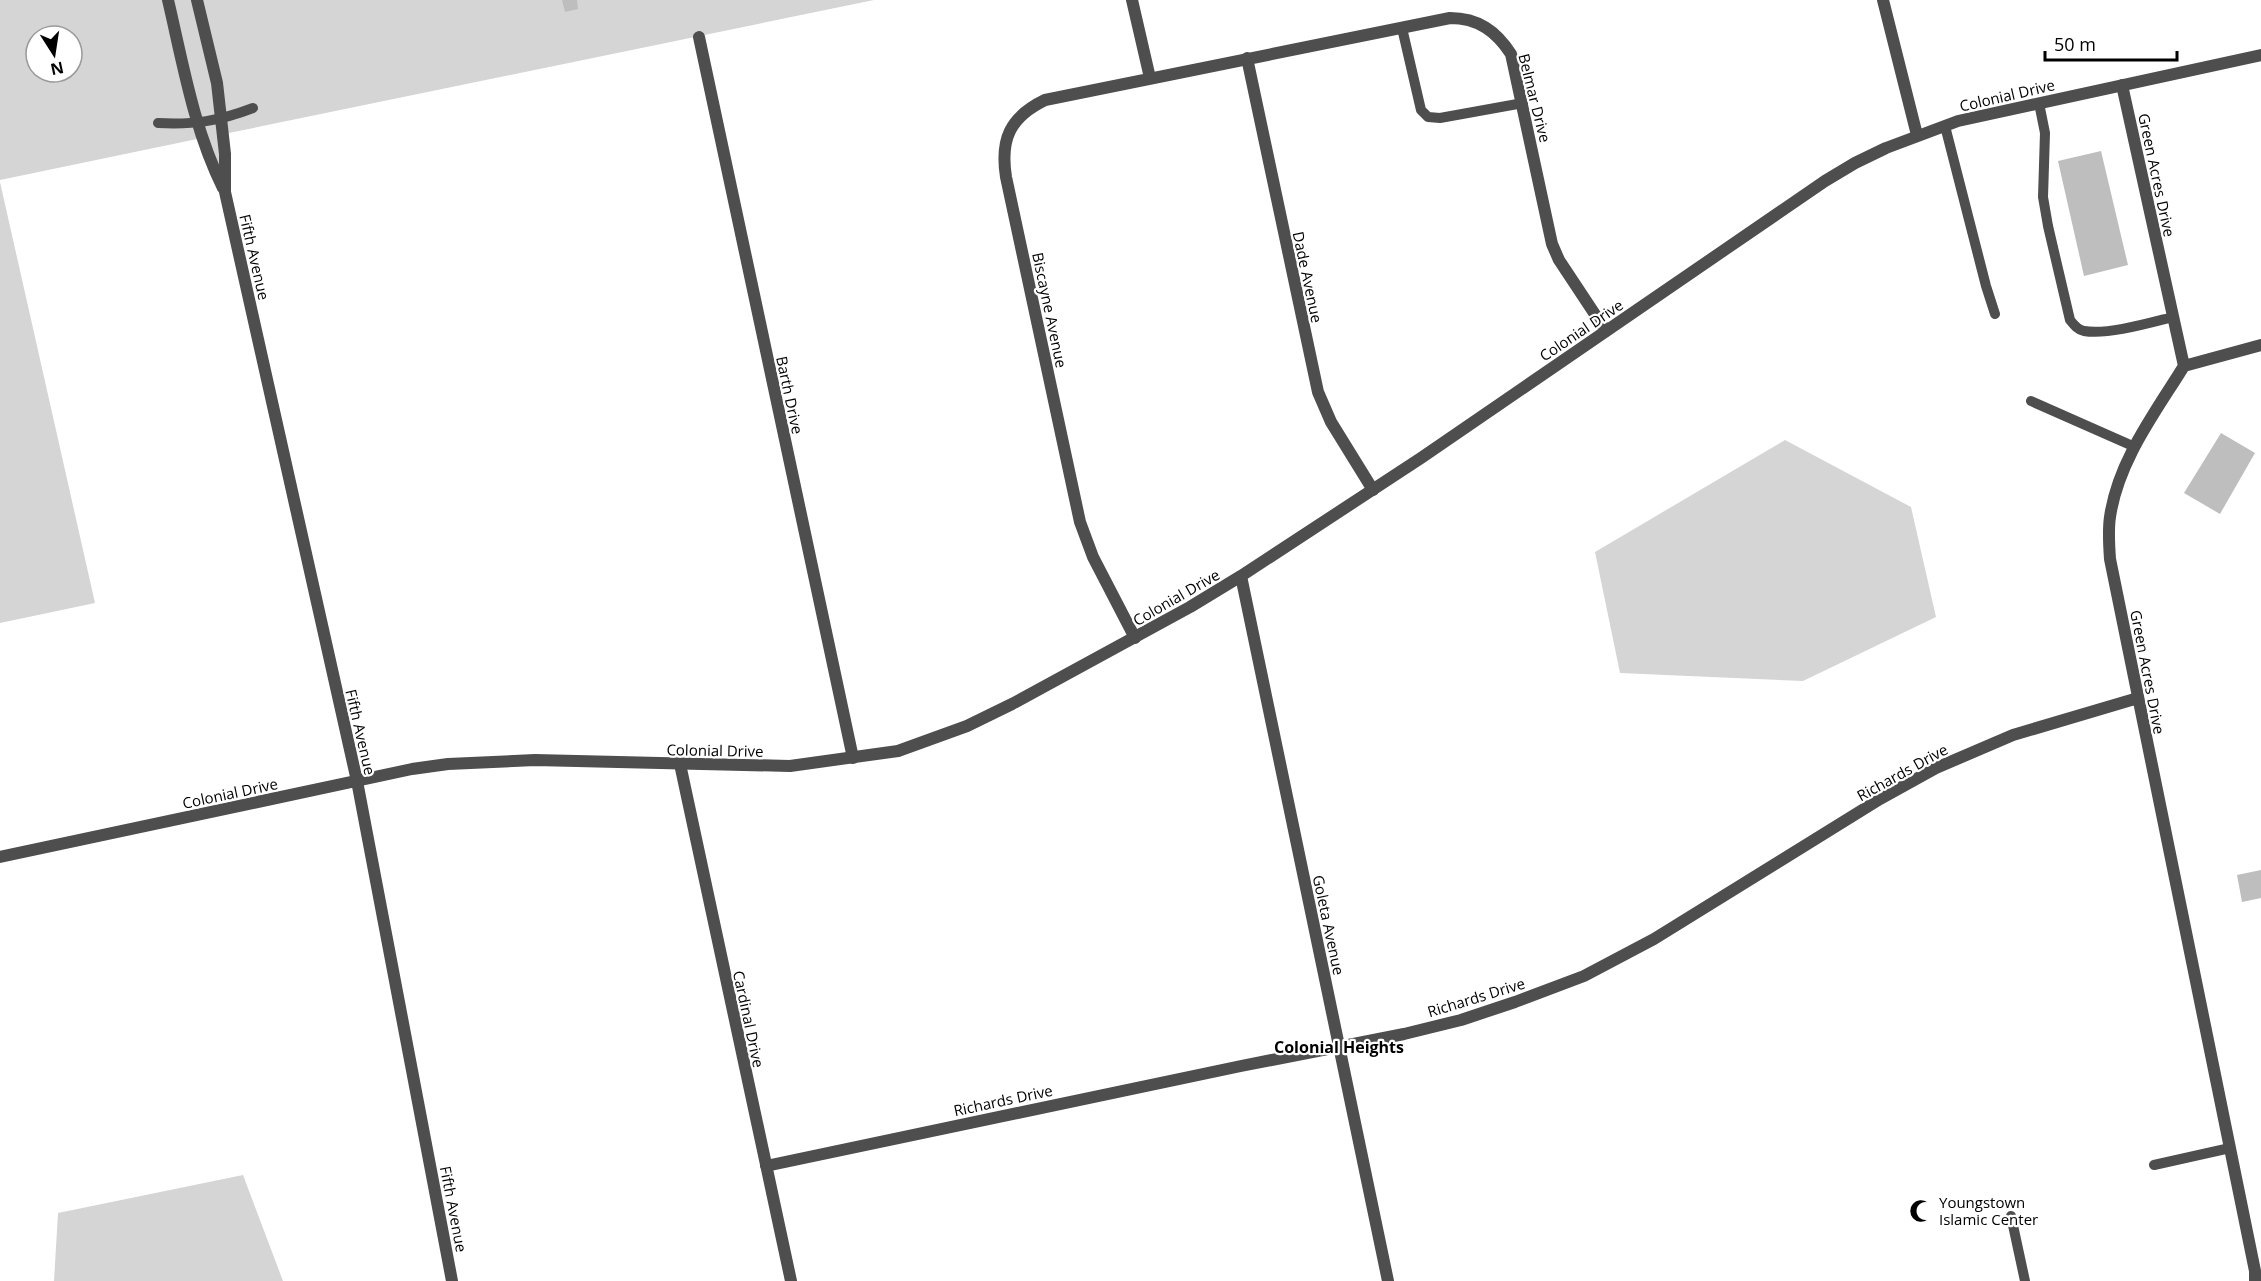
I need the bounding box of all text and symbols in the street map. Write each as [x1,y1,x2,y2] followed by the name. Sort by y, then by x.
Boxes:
[24,24,84,84] north arrow
[2045,24,2177,62] scale bar
[2054,32,2096,56] text: 50 m
[1514,51,1556,145] street label: Belmar Drive
[48,57,66,81] text: N
[1957,74,2057,116] street label: Colonial Drive
[2134,111,2180,239] street label: Green Acres Drive
[235,212,275,302] street label: Fifth Avenue
[1289,229,1327,325] street label: Dade Avenue
[1028,251,1072,369] street label: Biscayne Avenue
[1535,295,1627,365] street label: Colonial Drive
[772,354,808,436] street label: Barth Drive
[1129,564,1223,630] street label: Colonial Drive
[2126,608,2170,736] street label: Green Acres Drive
[341,687,381,777] street label: Fifth Avenue
[666,739,764,761] street label: Colonial Drive
[1853,739,1951,805] street label: Richards Drive
[180,773,280,813] street label: Colonial Drive
[1309,873,1349,977] street label: Goleta Avenue
[729,969,769,1069] street label: Cardinal Drive
[1425,973,1527,1021] street label: Richards Drive
[1274,1036,1404,1058] district label: Colonial Heights
[952,1080,1054,1120] street label: Richards Drive
[436,1164,472,1254] street label: Fifth Avenue
[1939,1192,2038,1229] place label: Youngstown Islamic Center
[1908,1198,1934,1224] mosque icon: Youngstown Islamic Center

